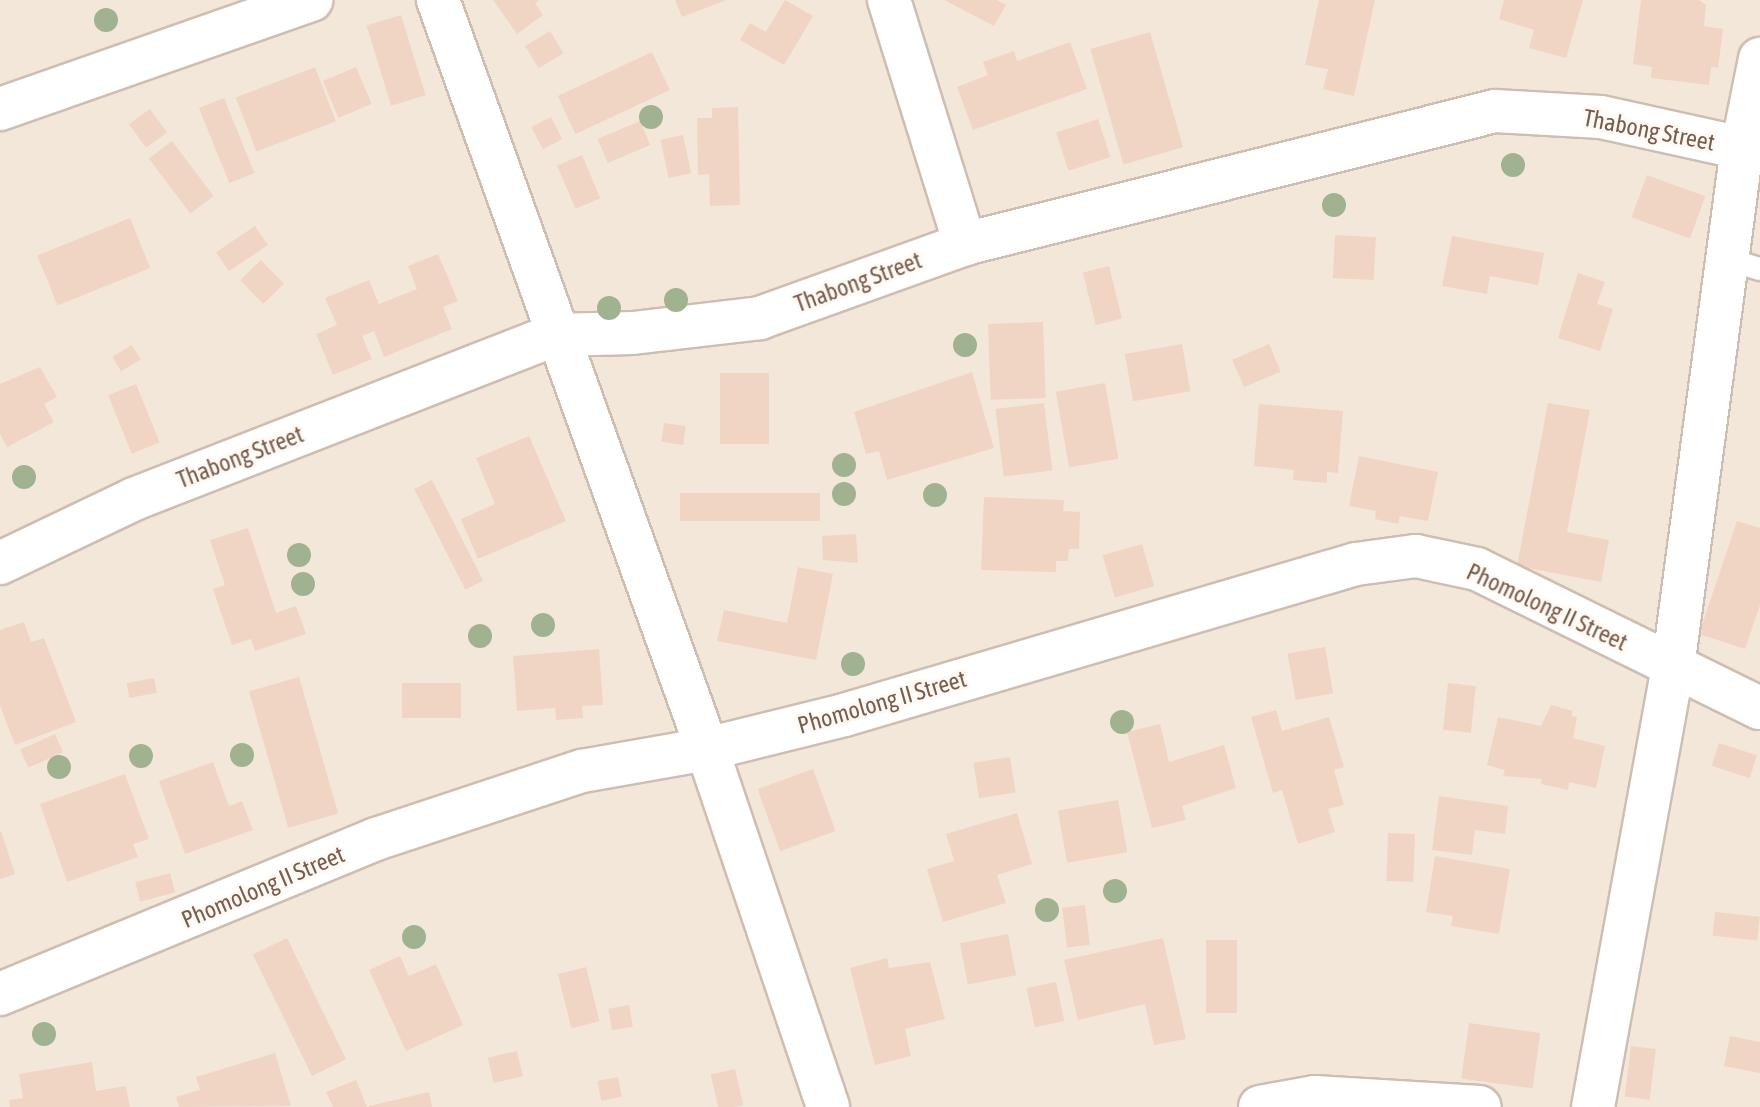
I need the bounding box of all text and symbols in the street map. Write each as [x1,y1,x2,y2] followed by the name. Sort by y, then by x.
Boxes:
[1581,103,1717,157] street label: Thabong Street
[790,246,926,318] street label: Thabong Street
[173,420,307,494] street label: Thabong Street
[1462,557,1632,657] street label: Phomolong II Street
[794,664,970,740] street label: Phomolong II Street
[177,840,349,934] street label: Phomolong II Street

